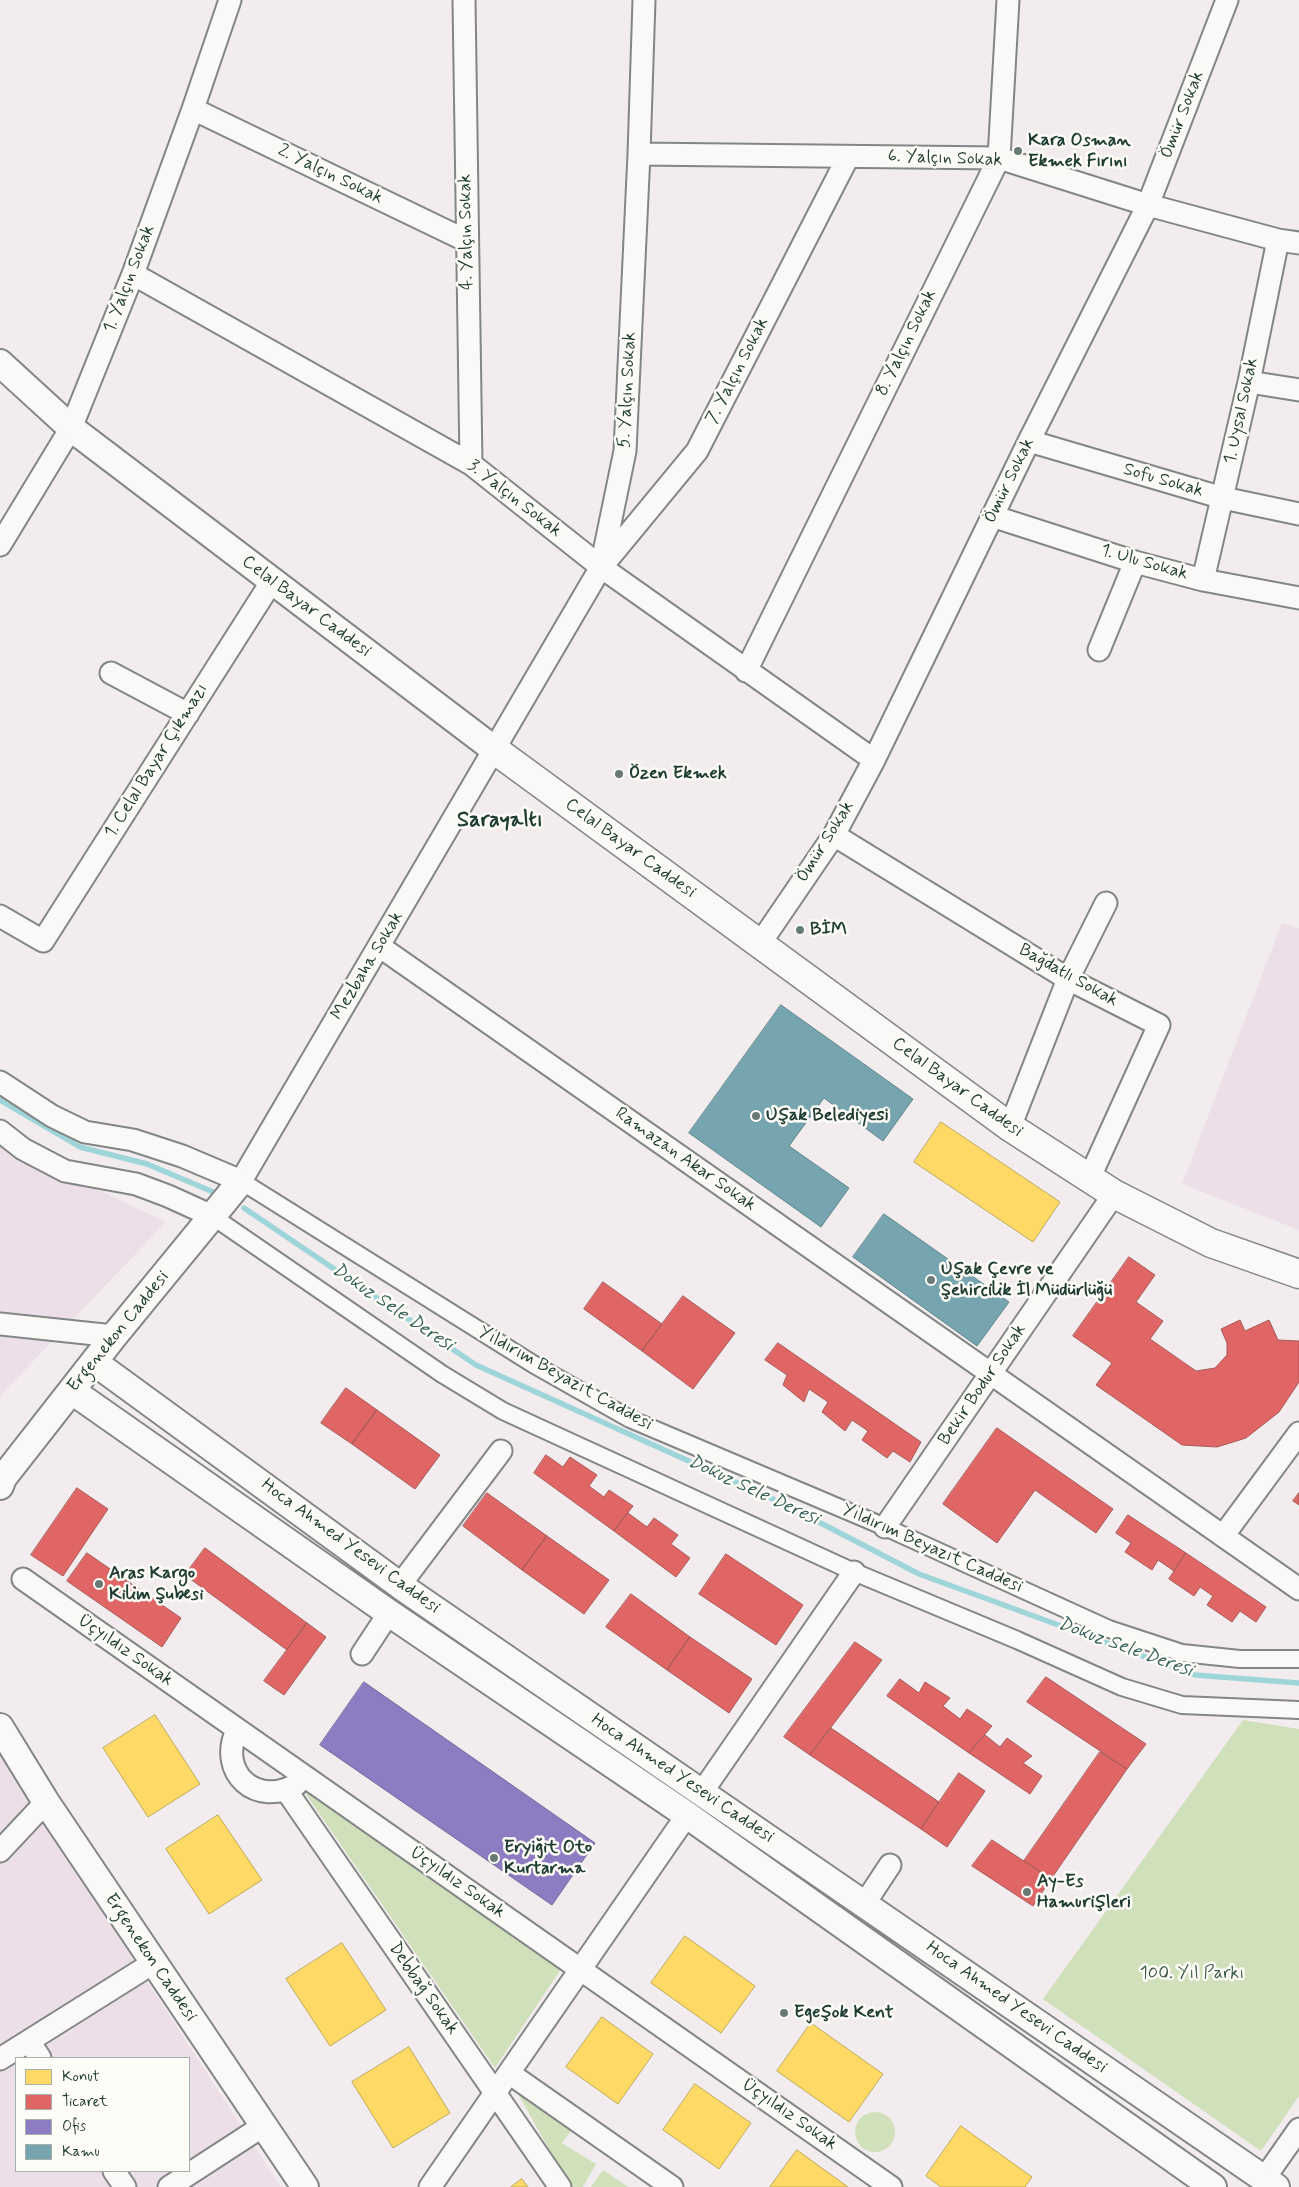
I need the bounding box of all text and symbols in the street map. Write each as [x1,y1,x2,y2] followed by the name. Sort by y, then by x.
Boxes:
[1156,68,1210,162] street label: Ömür Sokak
[1028,130,1131,172] place label: Kara Osman Ekmek Fırını
[274,140,386,210] street label: 2. Yalçın Sokak
[1012,145,1024,157] marker: Kara Osman Ekmek Fırını
[887,146,1003,172] street label: 6. Yalçın Sokak
[455,174,479,290] street label: 4. Yalçın Sokak
[100,222,160,336] street label: 1. Yalçın Sokak
[872,286,942,400] street label: 8. Yalçın Sokak
[702,314,774,428] street label: 7. Yalçın Sokak
[614,331,642,449] street label: 5. Yalçın Sokak
[1220,356,1264,466] street label: 1. Uysal Sokak
[980,435,1040,527] street label: Ömür Sokak
[463,455,565,543] street label: 3. Yalçın Sokak
[1120,459,1206,503] street label: Sofu Sokak
[1098,540,1190,586] street label: 1. Ulu Sokak
[237,551,375,663] street label: Celal Bayar Caddesi
[101,680,213,842] street label: 1. Celal Bayar Çıkmazı
[629,763,727,785] place label: Özen Ekmek
[613,768,625,780] marker: Özen Ekmek
[560,794,700,904] street label: Celal Bayar Caddesi
[792,797,860,887] street label: Ömür Sokak
[457,808,543,834] district label: Sarayaltı
[327,908,409,1024] street label: Mezbaha Sokak
[810,919,847,941] place label: BİM
[794,924,806,936] marker: BİM
[1015,940,1121,1012] street label: Bağdatlı Sokak
[887,1033,1027,1143] street label: Celal Bayar Caddesi
[610,1103,760,1217] street label: Ramazan Akar Sokak
[766,1105,889,1127] place label: Uşak Belediyesi
[750,1110,762,1122] marker: Uşak Belediyesi
[327,1259,457,1357] water label: Dokuz Sele Deresi
[941,1259,1112,1302] place label: Uşak Çevre ve Şehircilik İl Müdürlüğü
[64,1267,174,1397] street label: Ergenekon Caddesi
[925,1274,937,1286] marker: Uşak Çevre ve Şehircilik İl Müdürlüğü
[934,1320,1032,1450] street label: Bekir Bodur Sokak
[474,1322,656,1436] street label: Yıldırım Beyazıt Caddesi
[684,1451,822,1531] water label: Dokuz Sele Deresi
[256,1475,444,1619] street label: Hoca Ahmed Yesevi Caddesi
[838,1499,1026,1599] street label: Yıldırım Beyazıt Caddesi
[109,1563,203,1606] place label: Aras Kargo Kilim Şubesi
[93,1578,105,1590] marker: Aras Kargo Kilim Şubesi
[73,1610,177,1692] street label: Üçyıldız Sokak
[1054,1613,1196,1683] water label: Dokuz Sele Deresi
[586,1710,778,1848] street label: Hoca Ahmed Yesevi Caddesi
[504,1837,592,1880] place label: Eryiğit Oto Kurtarma
[405,1842,509,1924] street label: Üçyıldız Sokak
[488,1852,500,1864] marker: Eryiğit Oto Kurtarma
[1037,1871,1131,1914] place label: Ay-Es Hamurişleri
[1021,1886,1033,1898] marker: Ay-Es Hamurişleri
[99,1890,201,2026] street label: Ergenekon Caddesi
[921,1937,1111,2079] street label: Hoca Ahmed Yesevi Caddesi
[383,1939,463,2039] street label: Debbağ Sokak
[1140,1963,1244,1985] park label: 100. Yıl Parkı
[794,2002,893,2024] place label: Egeşok Kent
[778,2007,790,2019] marker: Egeşok Kent
[15,2057,190,2172] legend
[62,2067,100,2087] text: Konut
[737,2074,841,2156] street label: Üçyıldız Sokak
[62,2092,108,2112] text: Ticaret
[62,2117,86,2137] text: Ofis
[62,2142,100,2162] text: Kamu

